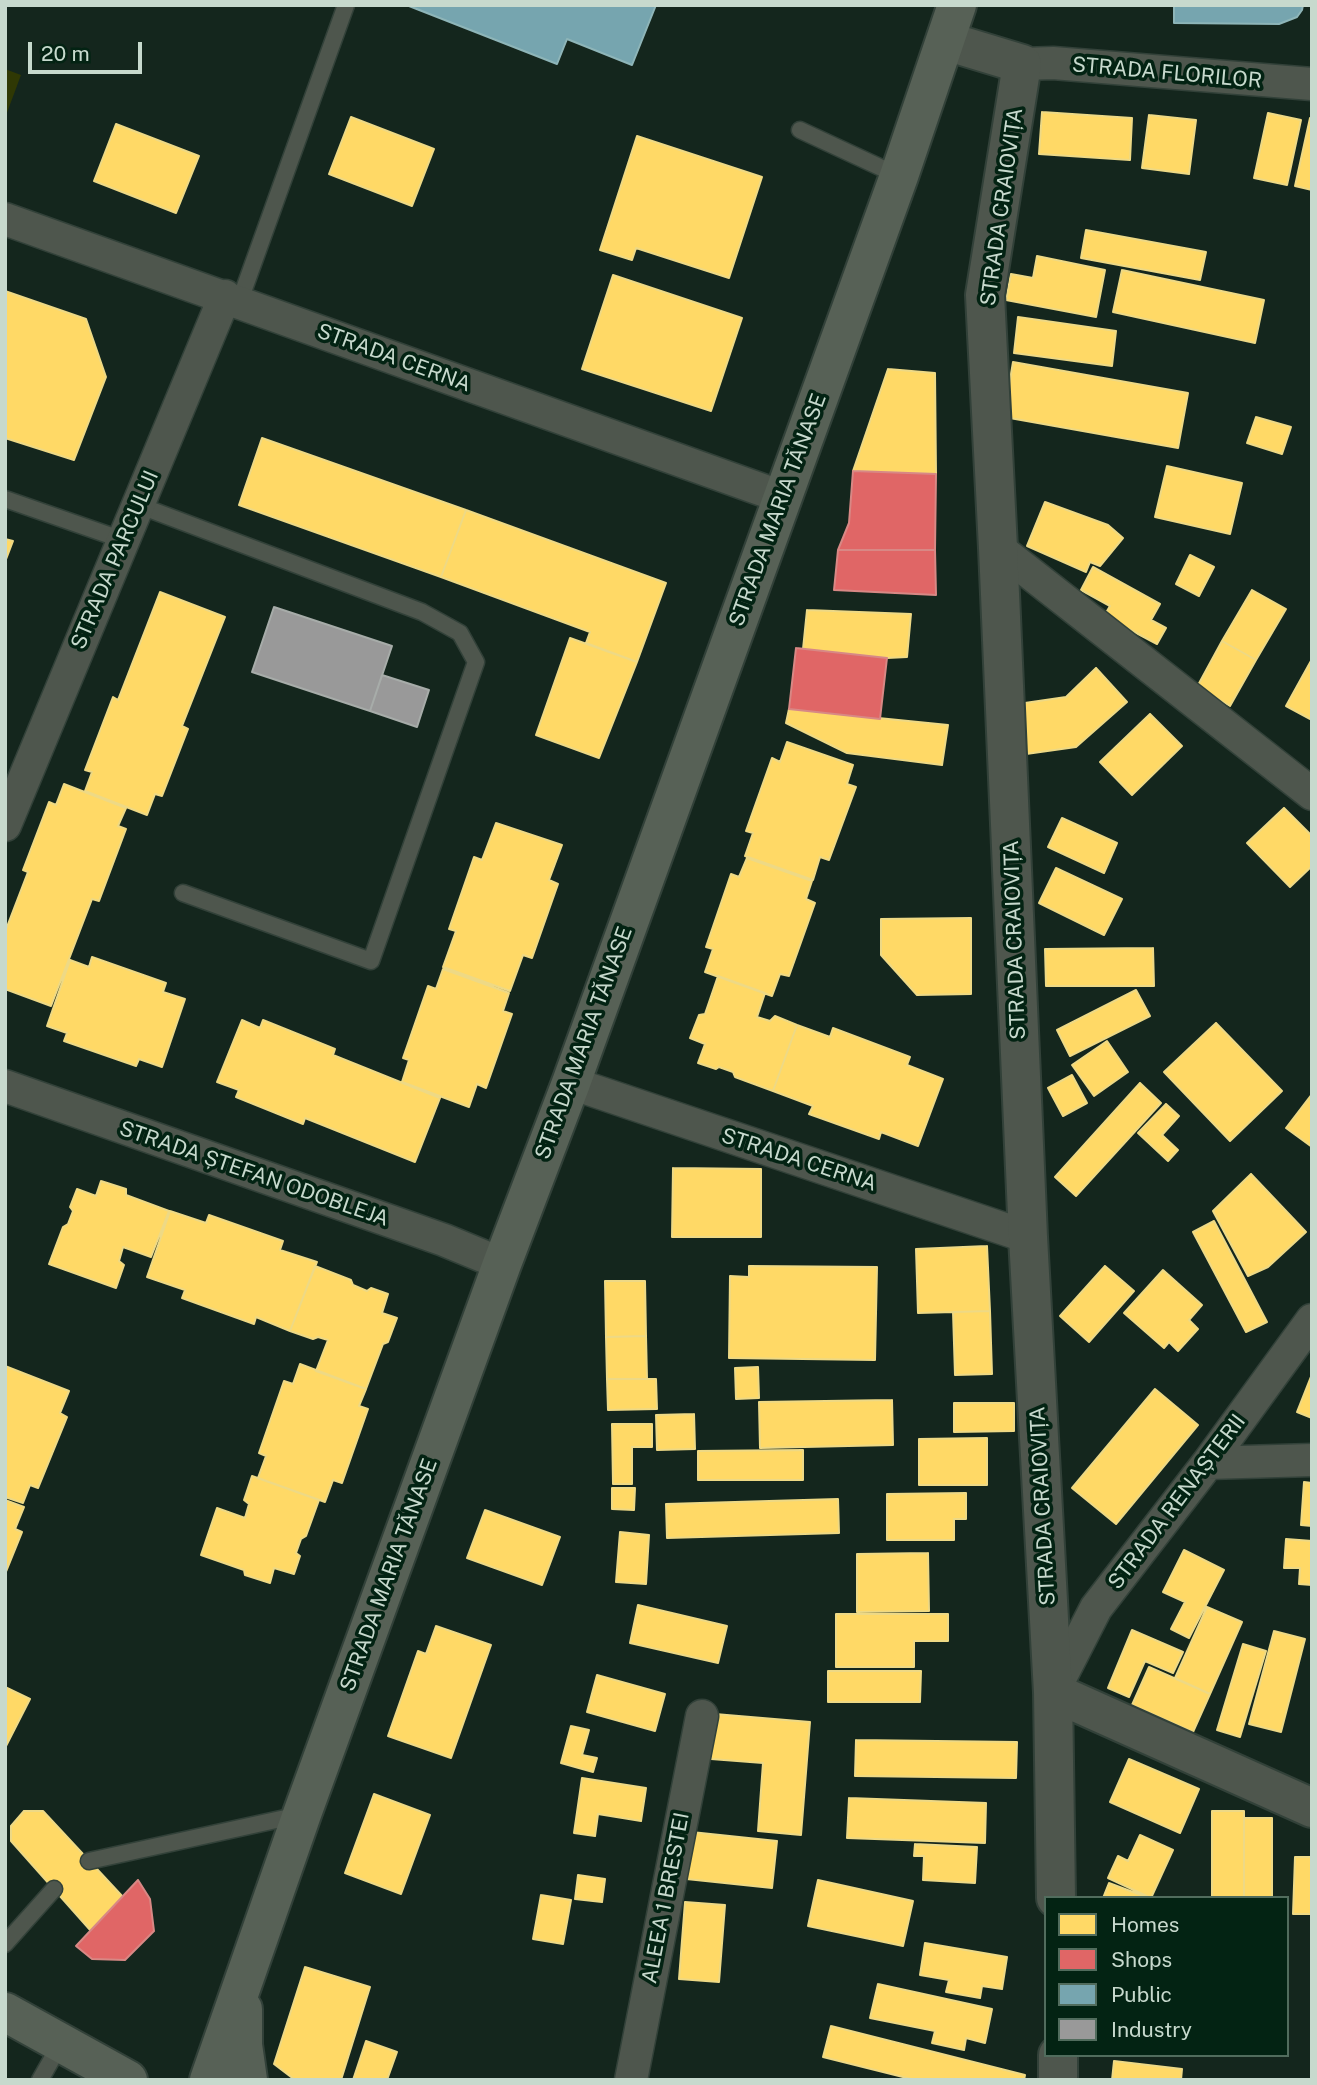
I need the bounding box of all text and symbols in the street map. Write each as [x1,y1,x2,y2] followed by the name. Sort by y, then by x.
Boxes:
[32,28,145,72] scale bar
[41,41,90,66] text: 20 m
[1071,52,1263,94] street label: STRADA FLORILOR
[976,106,1028,308] street label: STRADA CRAIOVIȚA
[314,318,474,398] street label: STRADA CERNA
[724,390,832,630] street label: STRADA MARIA TĂNASE
[66,467,164,653] street label: STRADA PARCULUI
[999,840,1031,1040] street label: STRADA CRAIOVIȚA
[530,923,638,1163] street label: STRADA MARIA TĂNASE
[116,1116,392,1232] street label: STRADA ȘTEFAN ODOBLEJA
[718,1123,880,1197] street label: STRADA CERNA
[1025,1406,1061,1606] street label: STRADA CRAIOVIȚA
[1103,1410,1251,1594] street label: STRADA RENAȘTERII
[335,1455,443,1695] street label: STRADA MARIA TĂNASE
[637,1810,695,1986] street label: ALEEA 1 BRESTEI
[1044,1896,1289,2057] legend
[1111,1912,1179,1937] text: Homes
[1111,1947,1172,1972] text: Shops
[1111,1982,1172,2007] text: Public
[1111,2017,1192,2042] text: Industry

